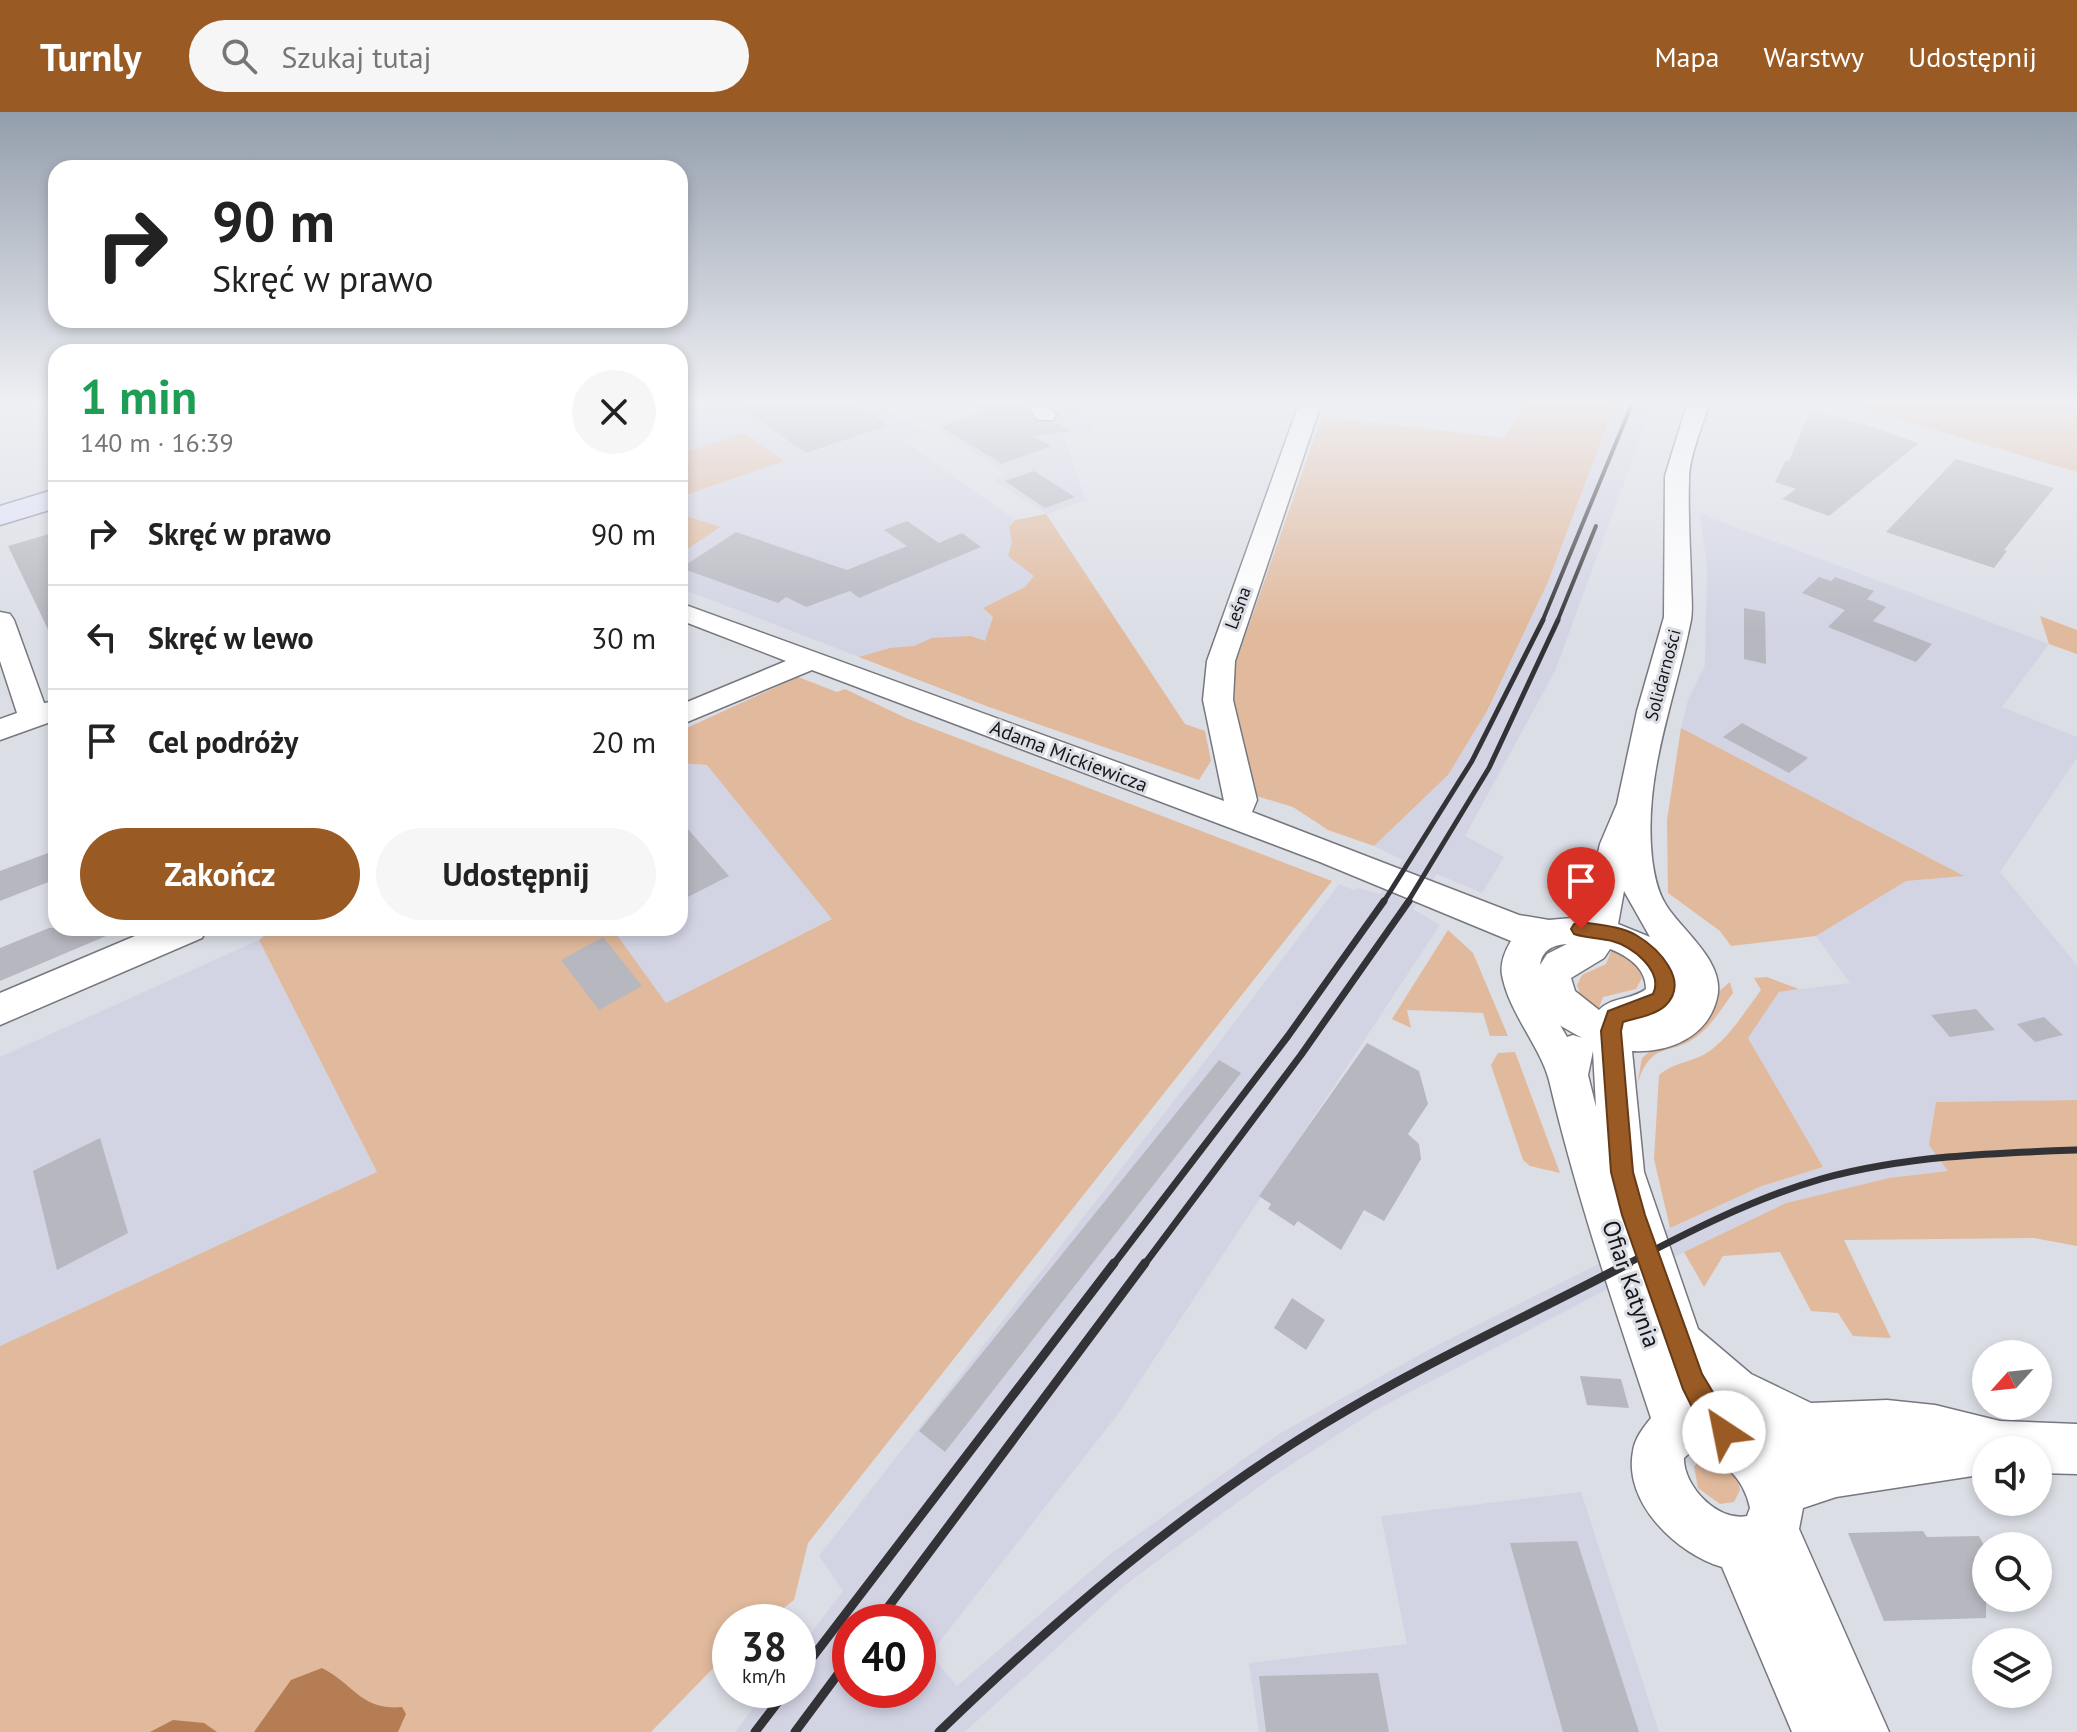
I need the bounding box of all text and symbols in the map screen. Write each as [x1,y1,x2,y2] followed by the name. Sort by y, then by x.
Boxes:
[189,20,749,92] search box
[40,32,141,81] text: Turnly
[217,34,261,78] icon: search
[281,37,432,76] text: Szukaj tutaj
[1654,38,1720,75] text: Mapa
[1764,38,1864,75] text: Warstwy
[1908,38,2037,75] text: Udostępnij
[212,185,335,257] text: 90 m
[80,192,184,296] icon: right
[212,255,434,302] text: Skręć w prawo
[80,365,197,427] text: 1 min
[572,370,656,454] button: close
[80,426,234,459] text: 140 m · 16:39
[80,511,124,555] icon: right
[148,514,331,553] text: Skręć w prawo
[591,514,656,553] text: 90 m
[1219,583,1256,632] street label: Leśna
[80,615,124,659] icon: left
[148,618,314,657] text: Skręć w lewo
[591,618,656,657] text: 30 m
[1639,626,1686,723] street label: Solidarności
[987,714,1151,798] street label: Adama Mickiewicza
[80,719,124,763] icon: arrive
[148,722,298,761] text: Cel podróży
[591,722,656,761] text: 20 m
[80,828,360,920] button: Zakończ
[376,828,656,920] button: Udostępnij
[1547,847,1615,929] pin
[1559,859,1603,903] icon: arrive
[1595,1216,1668,1352] street label: Ofiar Katynia
[1972,1340,2052,1420] north arrow
[1972,1340,2052,1708] map controls
[1682,1390,1766,1474] position arrow
[1972,1436,2052,1516] button: sound
[1972,1532,2052,1612] button: search
[832,1604,936,1708] speed limit sign: 40
[741,1620,787,1672] text: 38
[1972,1628,2052,1708] button: layers
[742,1663,786,1689] text: km/h

